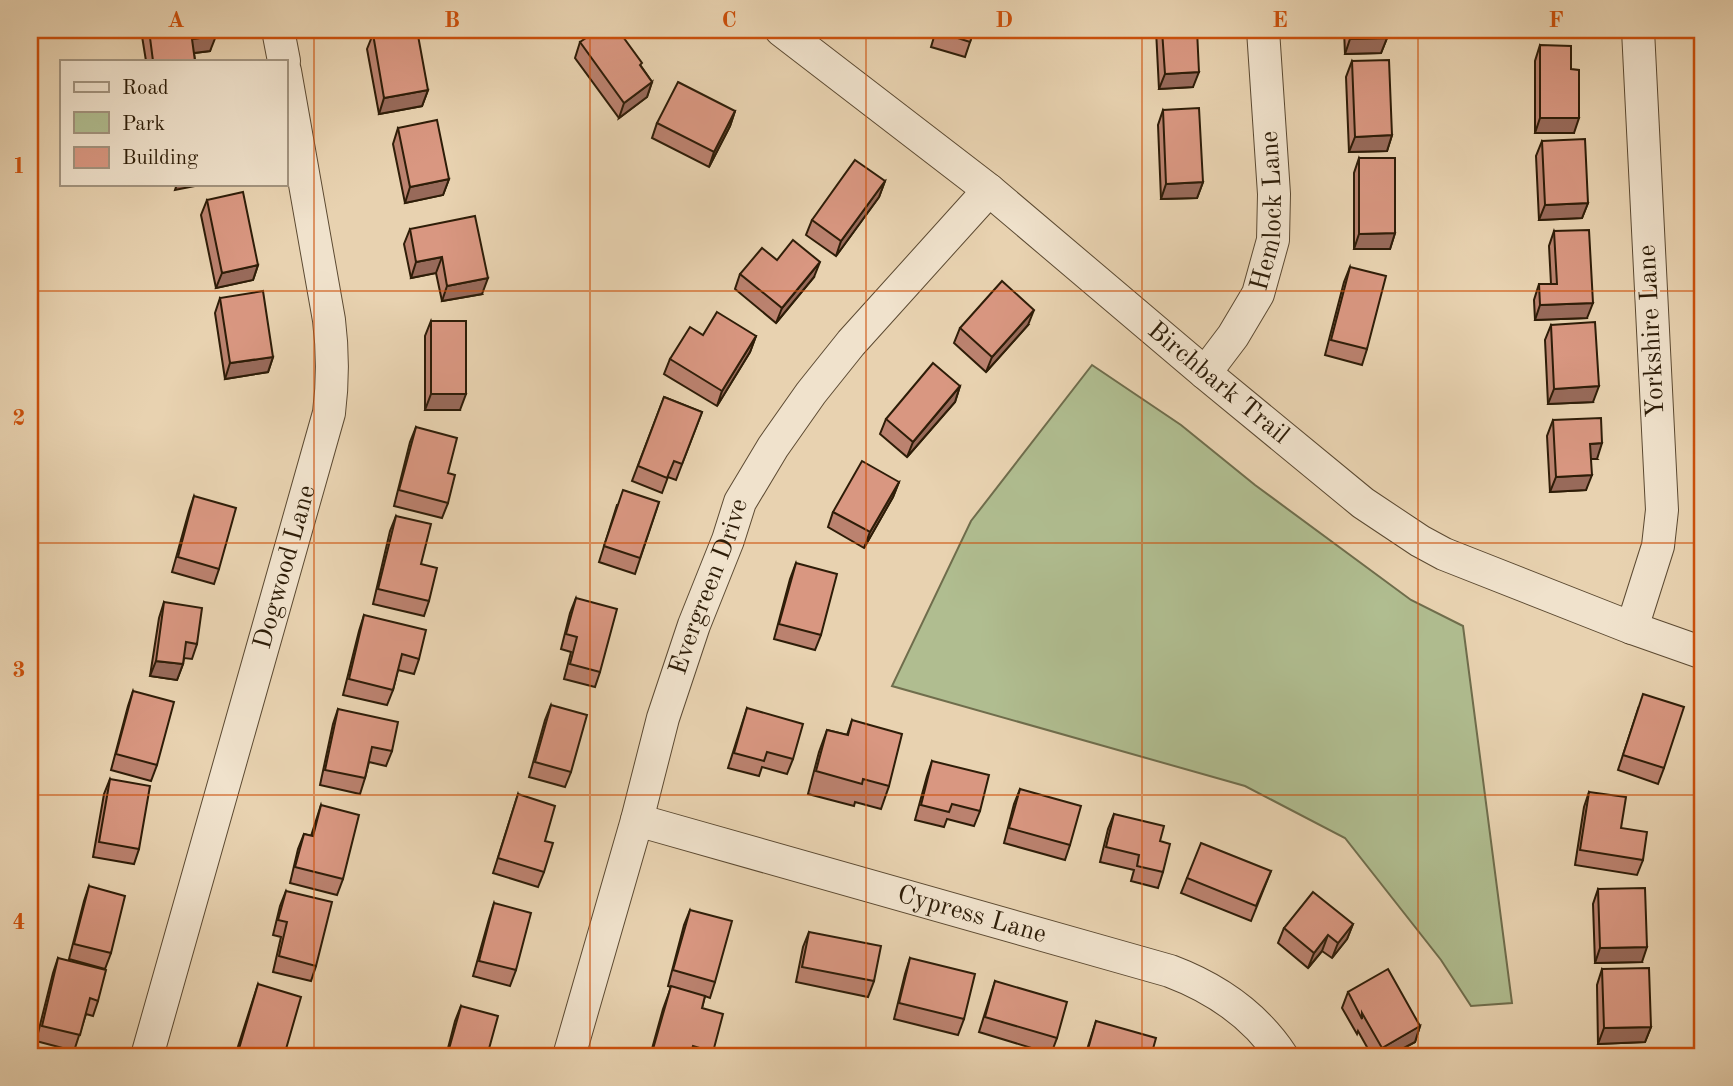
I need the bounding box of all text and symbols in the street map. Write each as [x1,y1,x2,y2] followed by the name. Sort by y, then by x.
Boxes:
[167,9,185,32] text: A
[444,9,460,32] text: B
[721,9,737,32] text: C
[995,9,1013,32] text: D
[1272,9,1288,32] text: E
[1548,9,1564,32] text: F
[60,60,287,186] legend
[122,78,169,99] text: Road
[122,114,165,135] text: Park
[1247,130,1287,294] street label: Hemlock Lane
[122,148,199,169] text: Building
[12,155,26,178] text: 1
[1634,244,1670,418] street label: Yorkshire Lane
[1142,317,1294,449] street label: Birchbark Trail
[12,407,26,430] text: 2
[250,482,321,652] street label: Dogwood Lane
[665,496,753,678] street label: Evergreen Drive
[12,659,26,682] text: 3
[894,881,1049,948] street label: Cypress Lane
[12,911,26,934] text: 4

